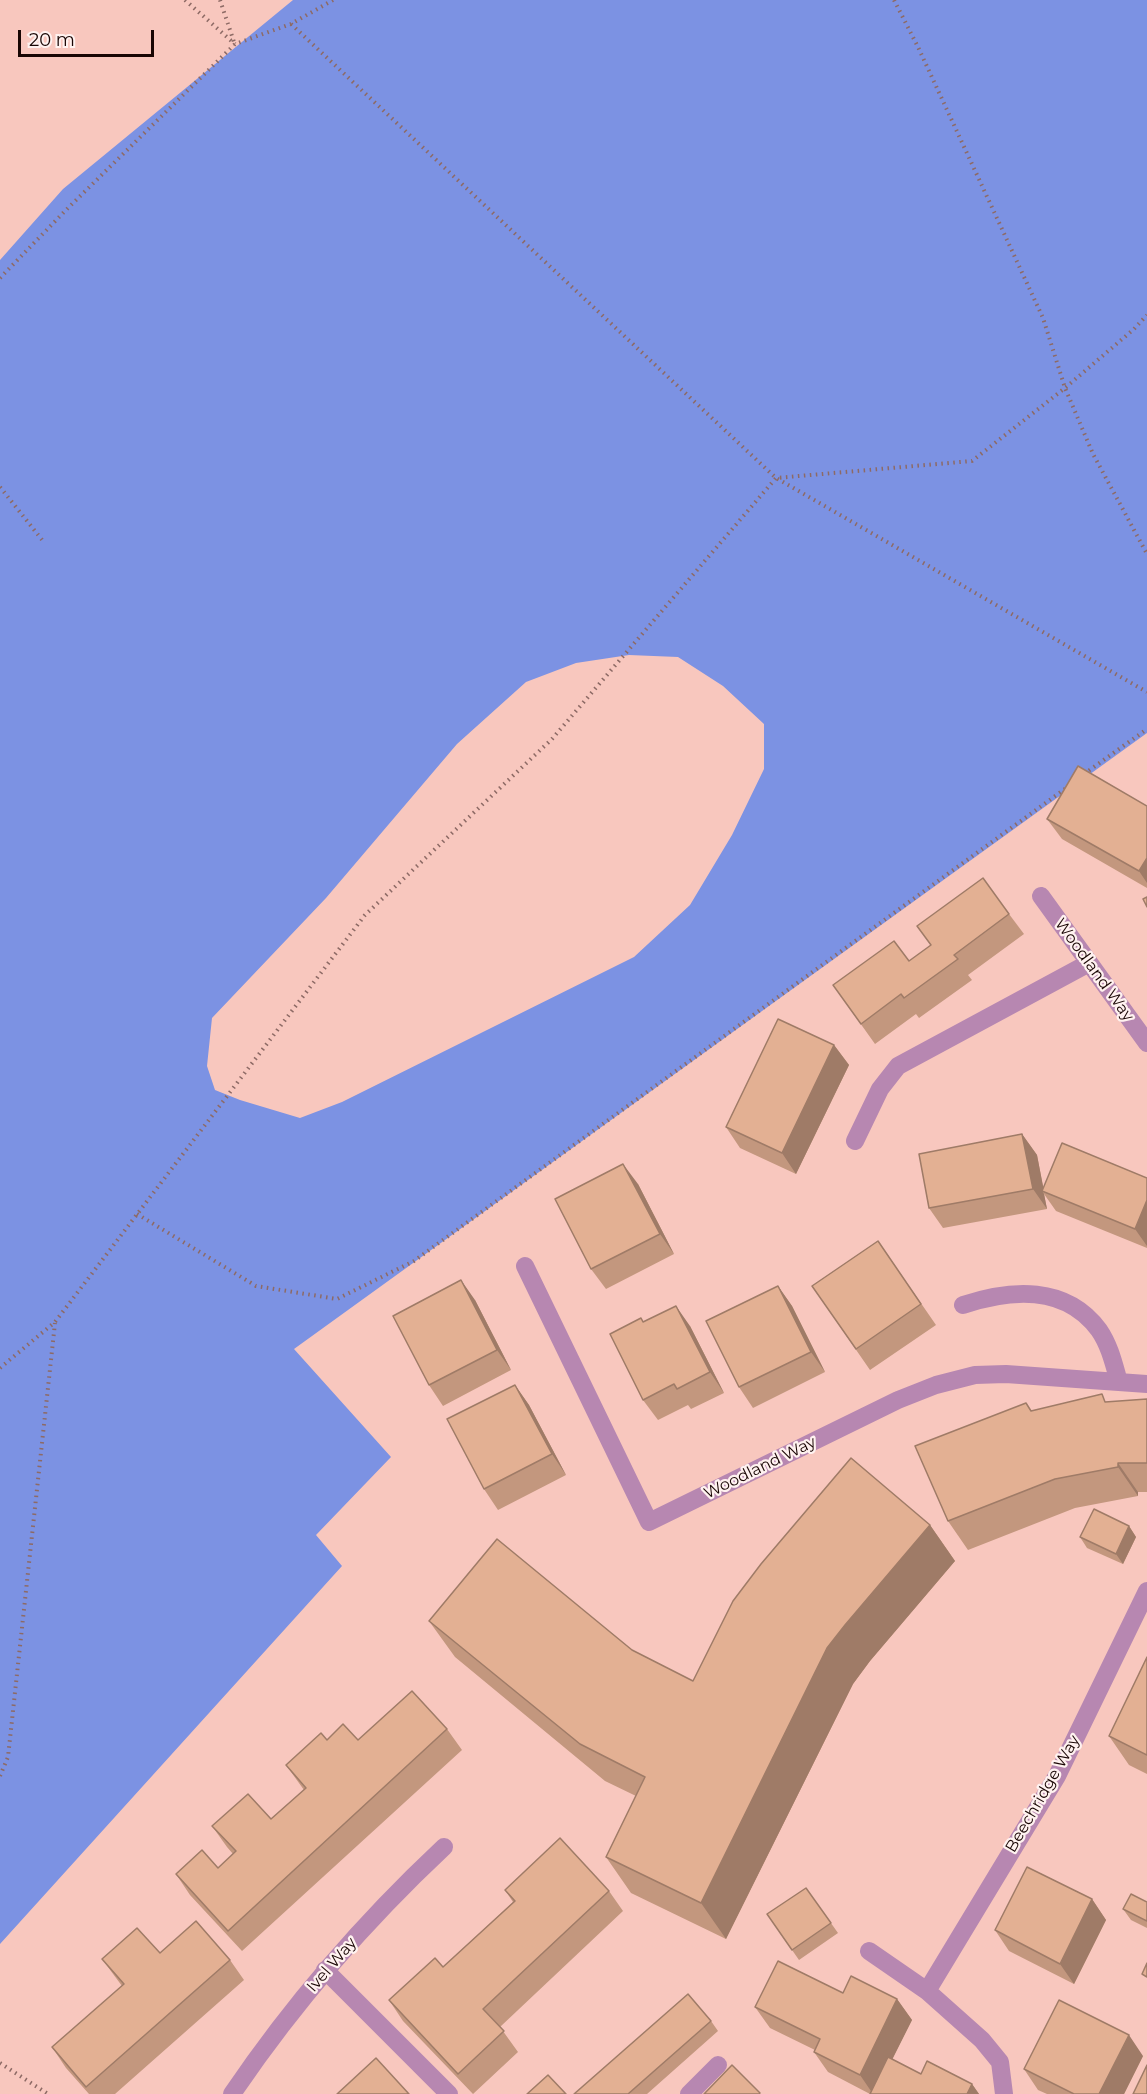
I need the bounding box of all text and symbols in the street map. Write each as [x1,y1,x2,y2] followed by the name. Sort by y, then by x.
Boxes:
[21,18,158,56] scale bar
[29,29,75,51] text: 20 m
[1050,915,1138,1025] street label: Woodland Way
[701,1433,819,1503] street label: Woodland Way
[1002,1732,1084,1856] street label: Beechridge Way
[303,1934,361,1996] street label: Ivel Way

